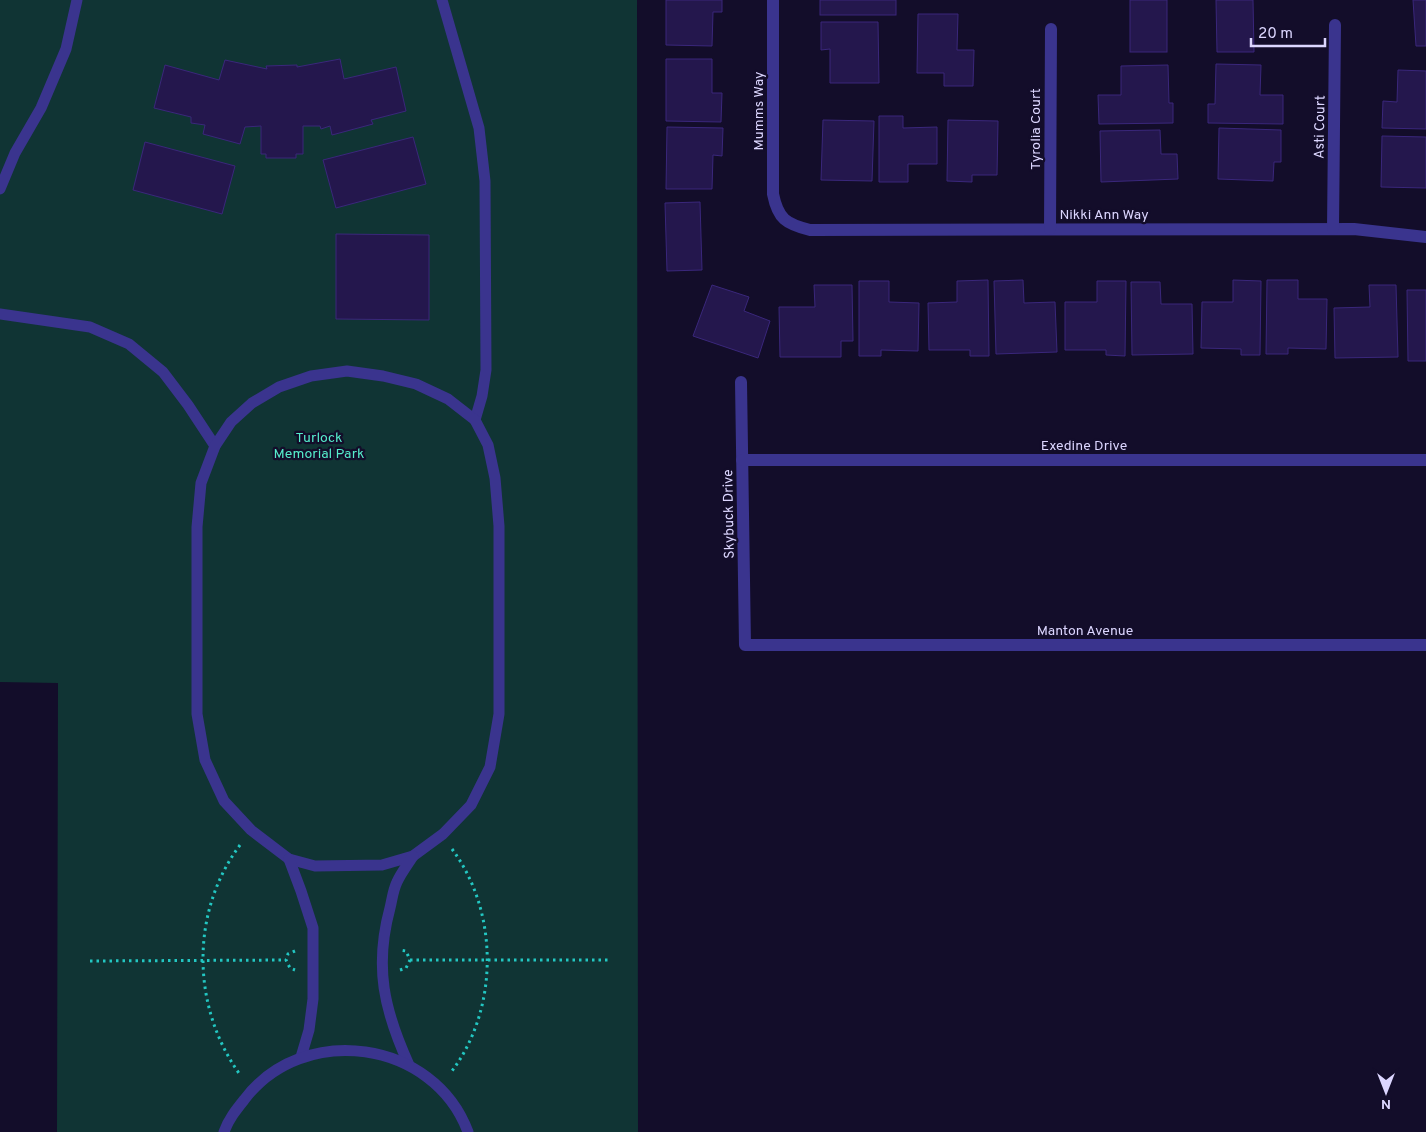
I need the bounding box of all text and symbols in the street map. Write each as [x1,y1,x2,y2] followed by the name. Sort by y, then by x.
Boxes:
[1251,15,1325,47] scale bar
[1258,25,1293,44] text: 20 m
[751,72,768,150] street label: Mumms Way
[1028,88,1045,170] street label: Tyrolia Court
[1311,95,1330,159] street label: Asti Court
[1059,207,1149,224] street label: Nikki Ann Way
[274,430,364,463] park label: Turlock Memorial Park
[1041,438,1127,455] street label: Exedine Drive
[720,469,739,559] street label: Skybuck Drive
[1037,623,1133,640] street label: Manton Avenue
[1361,1067,1411,1117] north arrow
[1381,1095,1391,1112] text: N

